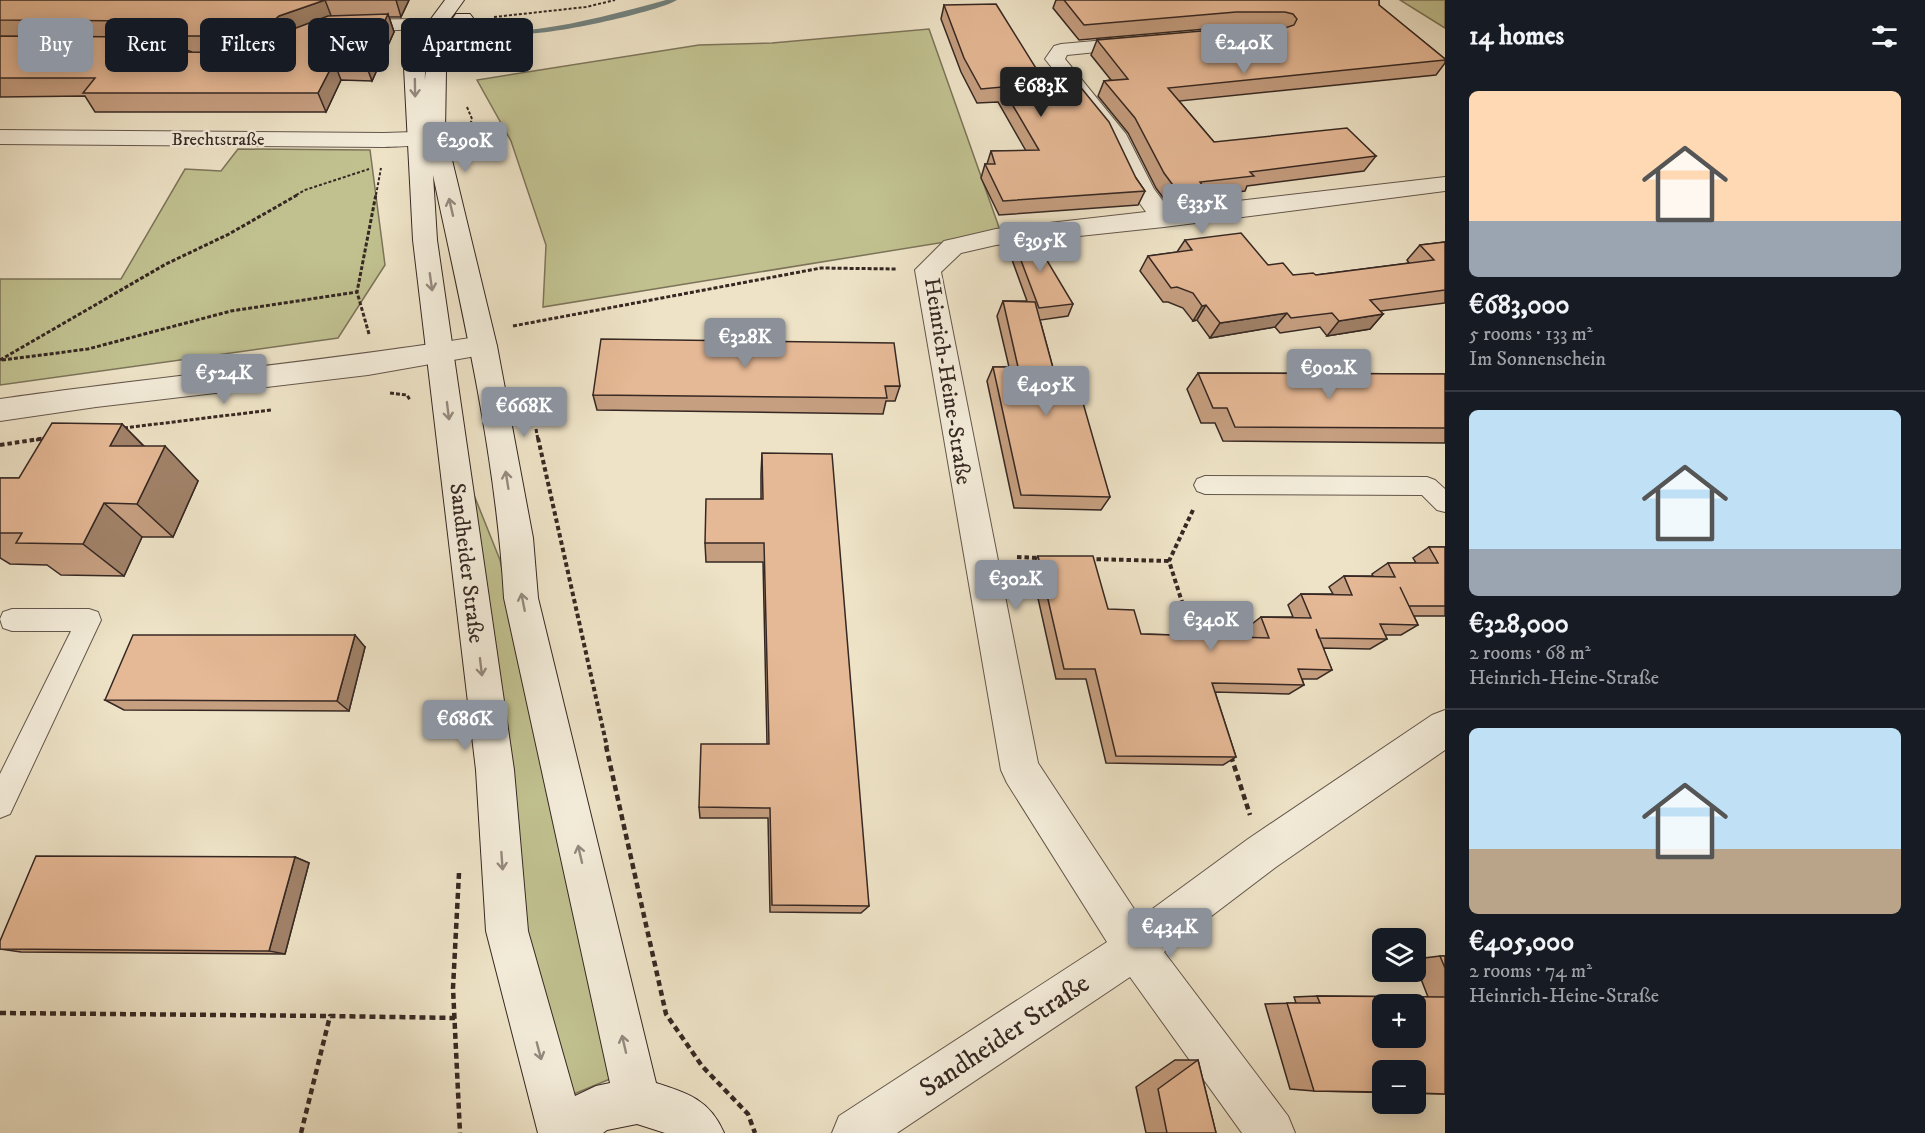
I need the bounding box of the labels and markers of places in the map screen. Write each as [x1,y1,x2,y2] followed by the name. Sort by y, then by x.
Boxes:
[1202,24,1286,75] pin: €240K
[999,67,1083,118] pin: €683K
[423,122,507,173] pin: €290K
[1160,184,1244,235] pin: €335K
[998,222,1082,273] pin: €395K
[703,318,787,369] pin: €328K
[1287,349,1371,400] pin: €902K
[182,354,266,405] pin: €524K
[1004,366,1088,417] pin: €405K
[482,387,566,438] pin: €668K
[974,560,1058,611] pin: €302K
[1169,601,1253,652] pin: €340K
[423,700,507,751] pin: €686K
[1128,908,1212,959] pin: €434K

